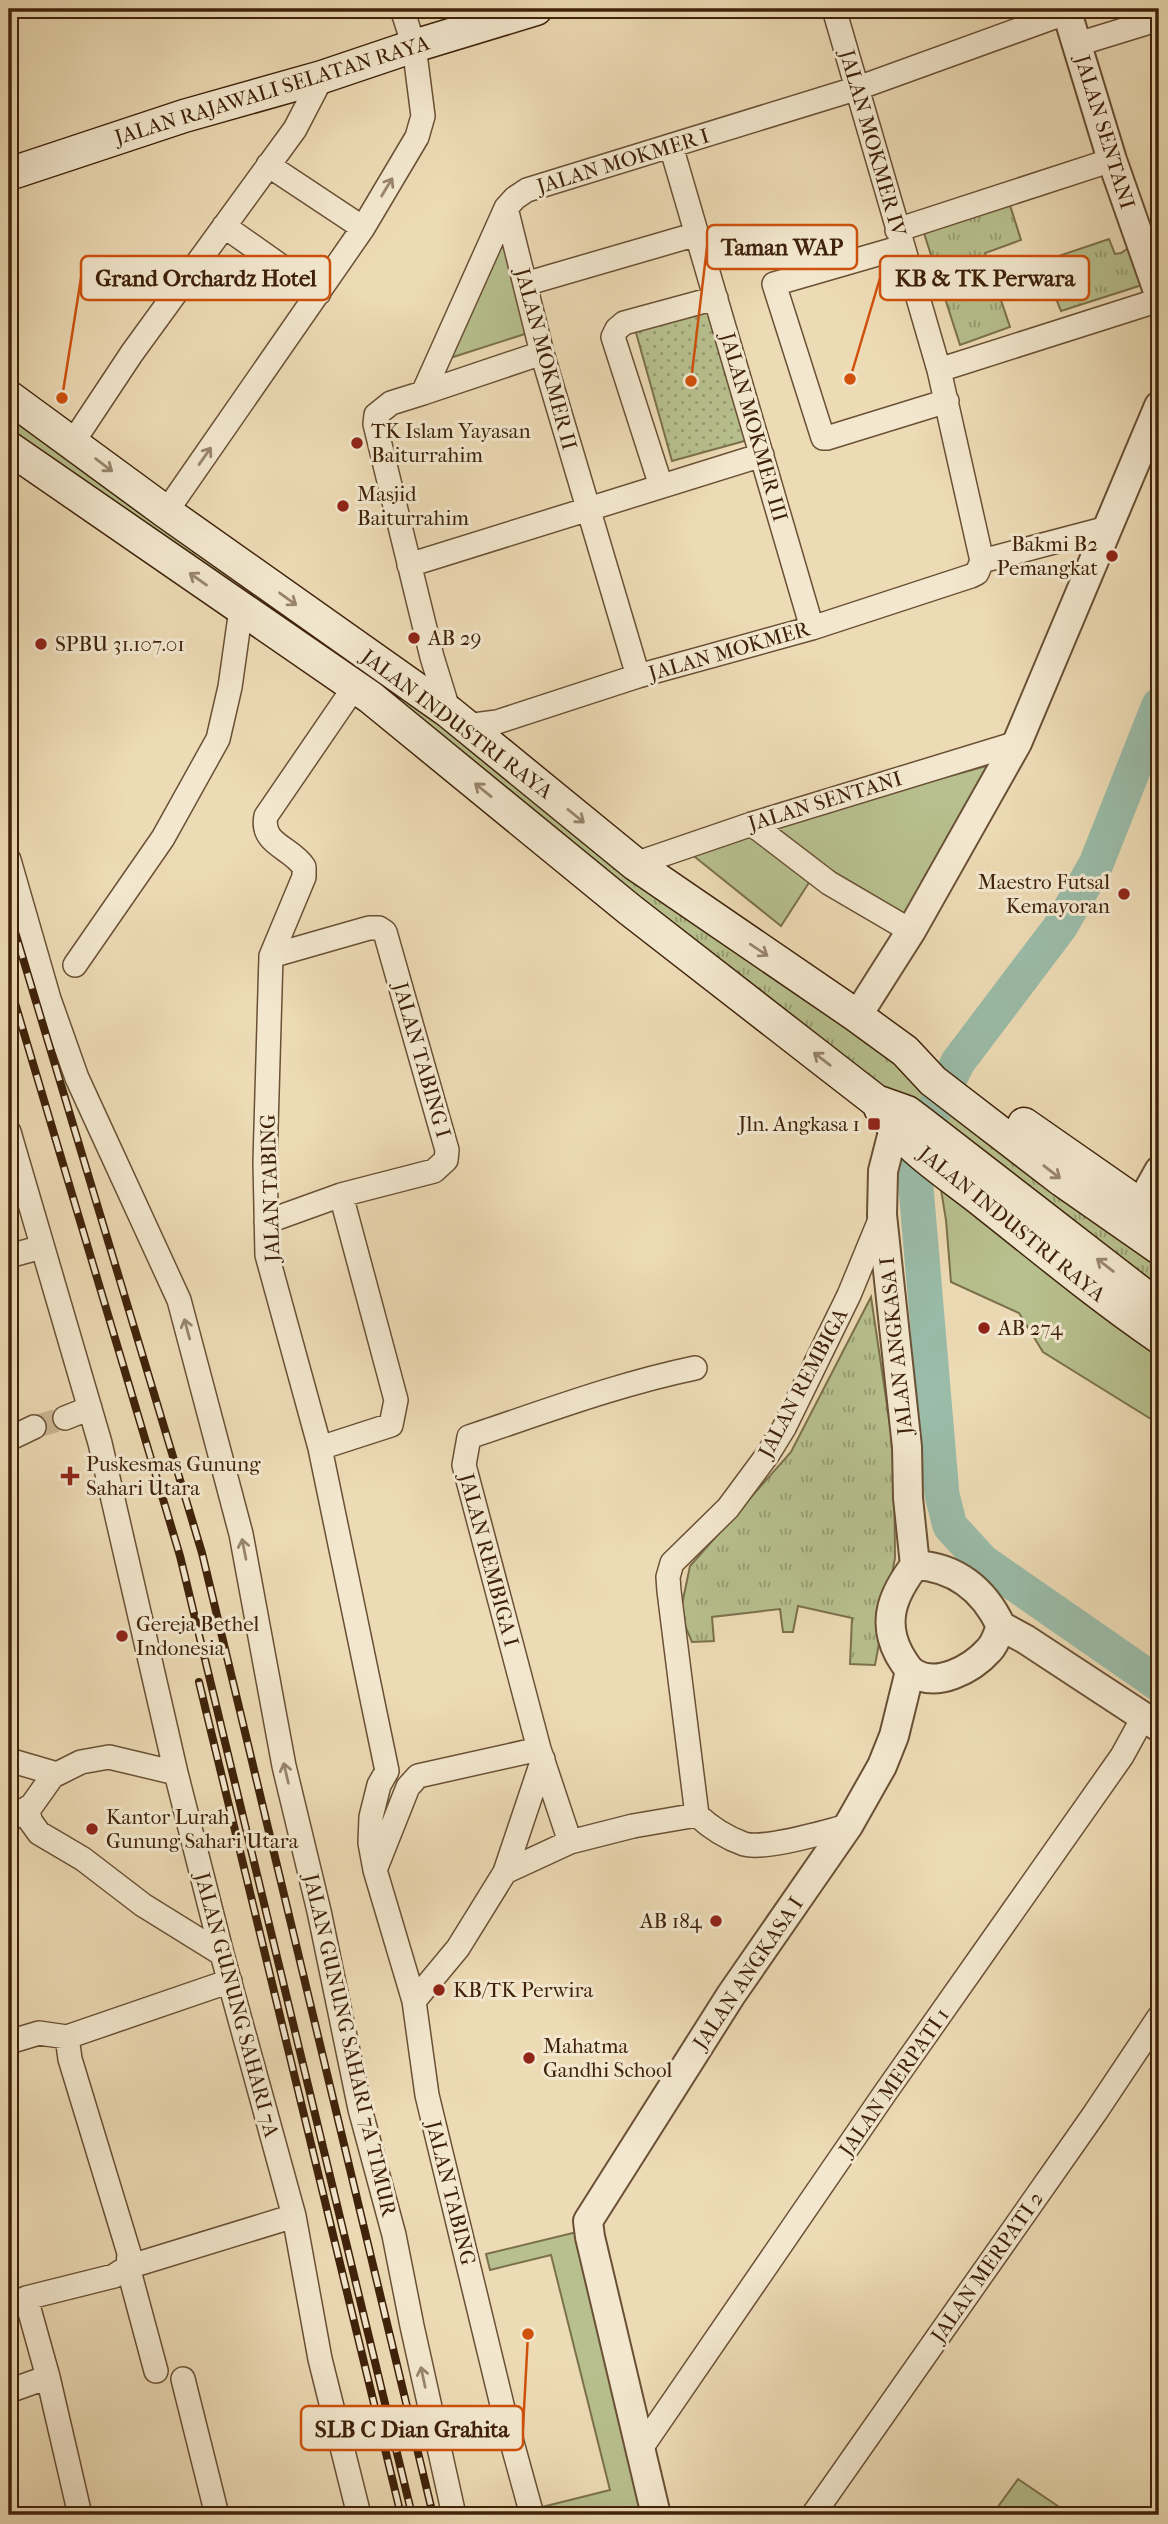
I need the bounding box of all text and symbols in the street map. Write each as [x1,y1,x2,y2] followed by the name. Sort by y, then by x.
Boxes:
[110,30,433,150] street label: JALAN RAJAWALI SELATAN RAYA
[834,45,911,240] street label: JALAN MOKMER IV
[1070,50,1140,212] street label: JALAN SENTANI
[532,123,712,199] street label: JALAN MOKMER I
[381,177,395,197] one-way arrow
[707,225,857,269] callout: Taman WAP
[720,234,843,261] text: Taman WAP
[81,256,330,300] callout: Grand Orchardz Hotel
[880,256,1089,300] callout: KB & TK Perwara
[510,264,582,452] street label: JALAN MOKMER II
[95,265,317,292] text: Grand Orchardz Hotel
[895,265,1076,292] text: KB & TK Perwara
[715,328,792,524] street label: JALAN MOKMER III
[371,419,531,467] place label: TK Islam Yayasan Baiturrahim
[349,435,365,451] marker: TK Islam Yayasan Baiturrahim
[198,447,212,466] one-way arrow
[94,458,113,473] one-way arrow
[357,482,469,530] place label: Masjid Baiturrahim
[335,498,351,514] marker: Masjid Baiturrahim
[997,532,1098,580] place label: Bakmi B2 Pemangkat
[1104,548,1120,564] marker: Bakmi B2 Pemangkat
[189,572,208,586] one-way arrow
[278,592,297,606] one-way arrow
[644,616,813,686] street label: JALAN MOKMER
[427,626,482,650] place label: AB 29
[406,630,422,646] marker: AB 29
[55,632,185,656] place label: SPBU 31.107.01
[33,636,49,652] marker: SPBU 31.107.01
[355,643,558,804] street label: JALAN INDUSTRI RAYA
[743,766,905,836] street label: JALAN SENTANI
[475,782,493,797] one-way arrow
[566,808,584,823] one-way arrow
[978,870,1110,918] place label: Maestro Futsal Kemayoran
[1116,886,1132,902] marker: Maestro Futsal Kemayoran
[749,943,769,957] one-way arrow
[388,978,456,1141] street label: JALAN TABING I
[813,1051,831,1066] one-way arrow
[737,1112,860,1136] place label: Jln. Angkasa 1
[255,1114,285,1264] street label: JALAN TABING
[866,1116,882,1132] marker: Jln. Angkasa 1
[912,1140,1110,1307] street label: JALAN INDUSTRI RAYA
[1042,1164,1060,1179] one-way arrow
[875,1256,917,1438] street label: JALAN ANGKASA I
[1097,1257,1115,1272] one-way arrow
[753,1304,853,1464] street label: JALAN REMBIGA
[997,1316,1063,1340] place label: AB 274
[179,1318,192,1340] one-way arrow
[976,1320,992,1336] marker: AB 274
[86,1452,261,1500] place label: Puskesmas Gunung Sahari Utara
[60,1466,80,1486] marker: Puskesmas Gunung Sahari Utara
[454,1469,524,1649] street label: JALAN REMBIGA I
[237,1538,250,1561] one-way arrow
[136,1612,260,1660] place label: Gereja Bethel Indonesia
[114,1628,130,1644] marker: Gereja Bethel Indonesia
[279,1762,292,1785] one-way arrow
[106,1805,299,1853] place label: Kantor Lurah Gunung Sahari Utara
[84,1821,100,1837] marker: Kantor Lurah Gunung Sahari Utara
[190,1868,284,2140] street label: JALAN GUNUNG SAHARI 7A
[298,1869,401,2219] street label: JALAN GUNUNG SAHARI 7A TIMUR
[687,1892,808,2055] street label: JALAN ANGKASA I
[639,1909,703,1933] place label: AB 184
[708,1913,724,1929] marker: AB 184
[453,1978,593,2002] place label: KB/TK Perwira
[431,1982,447,1998] marker: KB/TK Perwira
[833,2003,954,2162] street label: JALAN MERPATI 1
[543,2034,672,2082] place label: Mahatma Gandhi School
[521,2050,537,2066] marker: Mahatma Gandhi School
[421,2116,481,2268] street label: JALAN TABING
[925,2187,1048,2349] street label: JALAN MERPATI 2
[415,2366,429,2389] one-way arrow
[301,2406,523,2450] callout: SLB C Dian Grahita
[315,2416,511,2443] text: SLB C Dian Grahita

